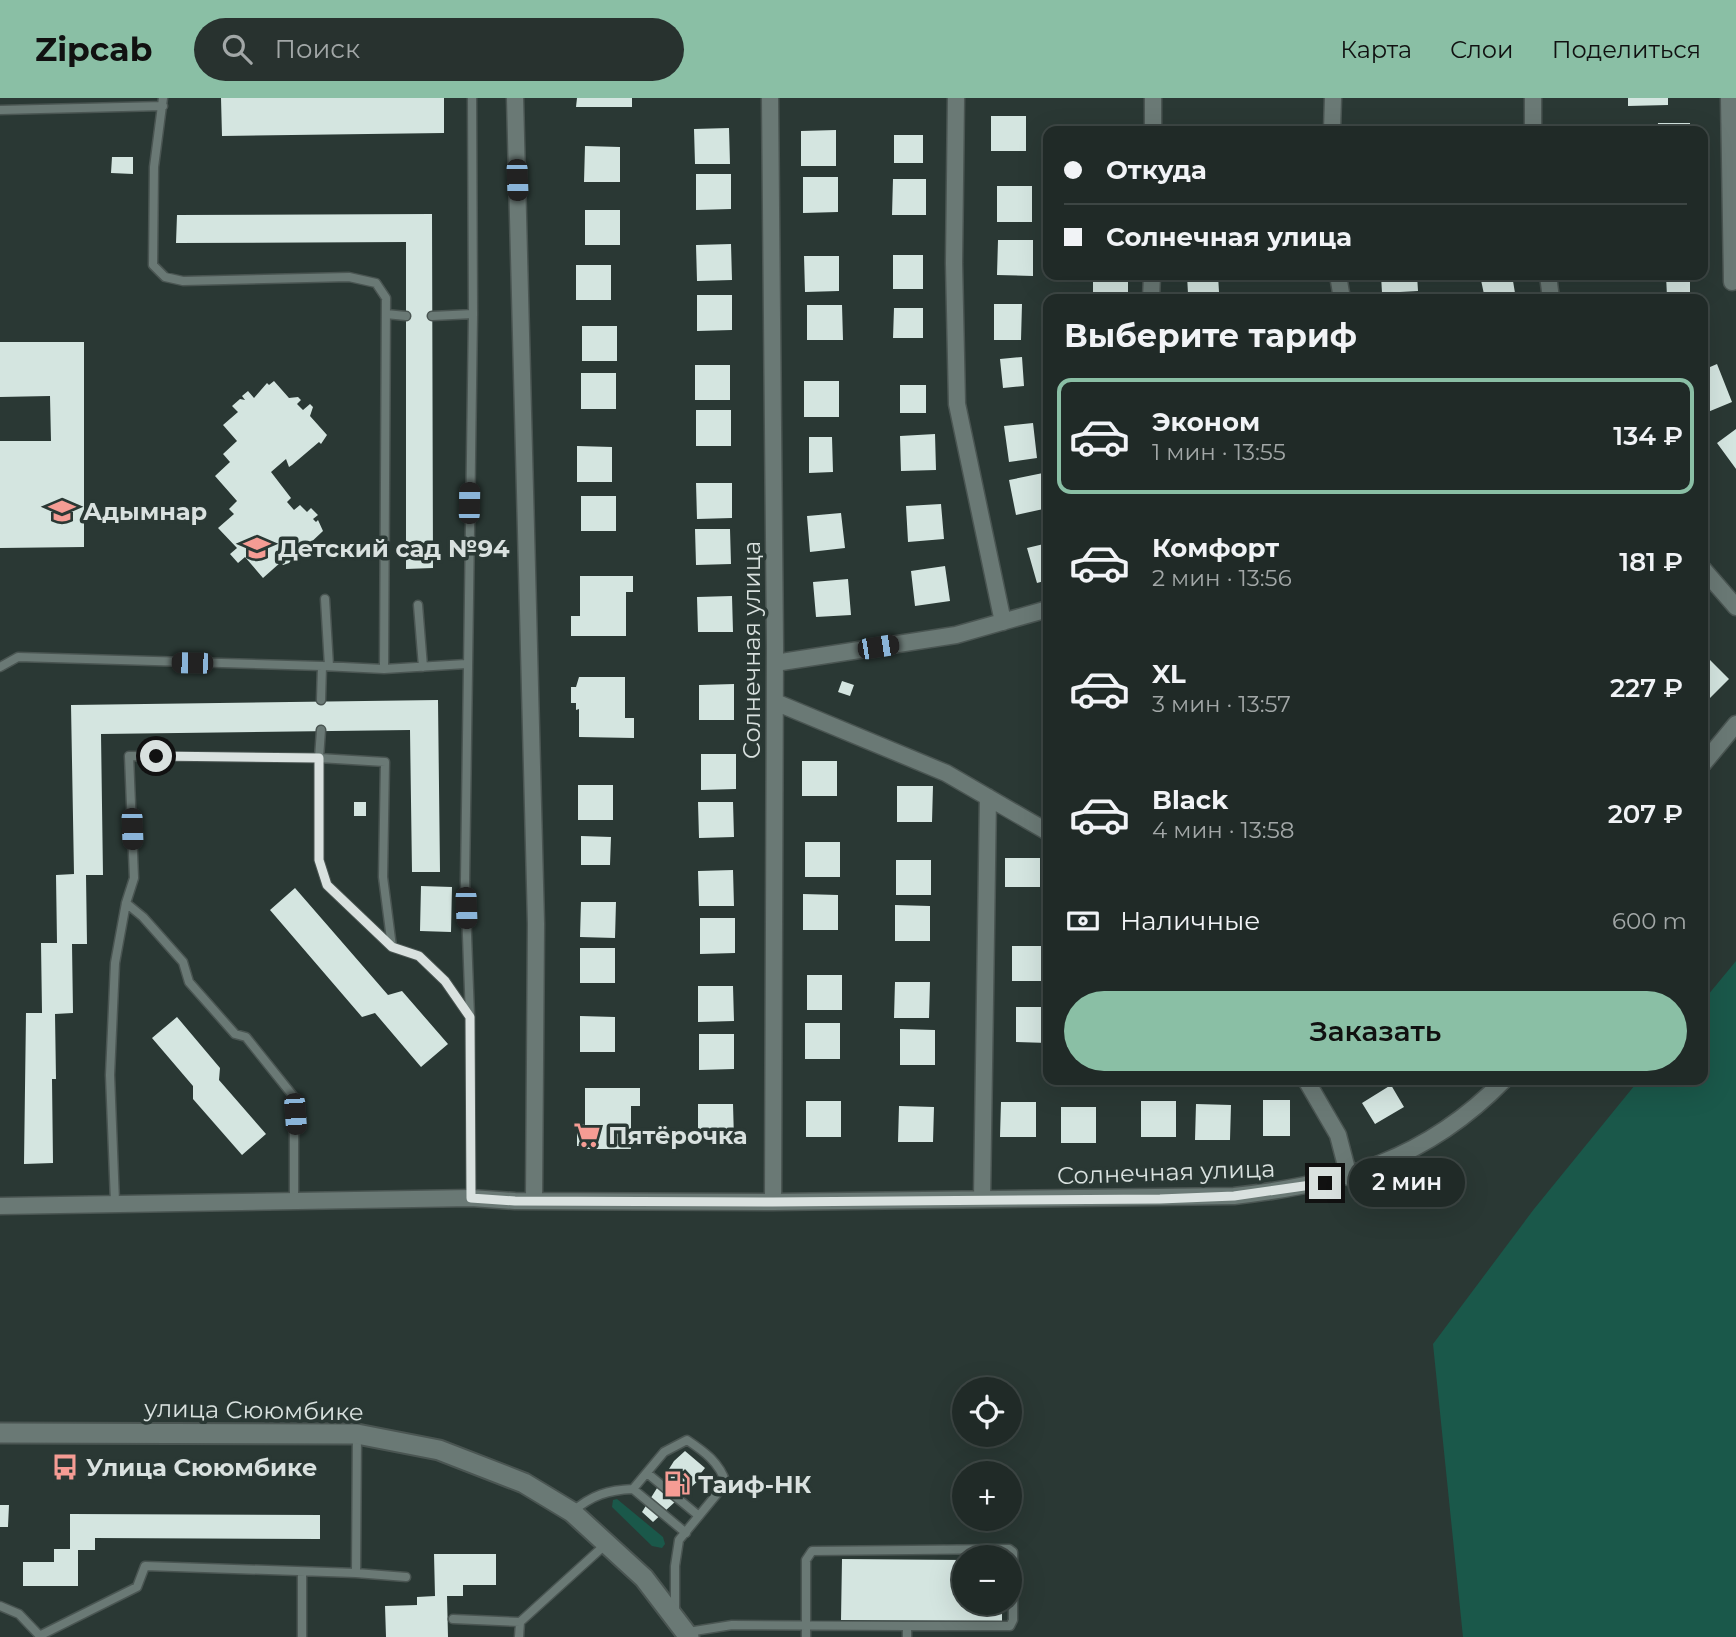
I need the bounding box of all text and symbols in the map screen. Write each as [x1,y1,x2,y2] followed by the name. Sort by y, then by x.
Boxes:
[194,18,684,81] search box
[35,29,152,69] text: Zipcab
[218,30,256,68] icon: search
[274,33,360,65] text: Поиск
[1340,35,1412,64] text: Карта
[1450,35,1514,64] text: Слои
[1552,35,1701,64] text: Поделиться
[1106,154,1207,186] text: Откуда
[506,159,529,201] car
[1106,221,1352,253] text: Солнечная улица
[1064,316,1357,355] text: Выберите тариф
[1068,405,1131,468] icon: car
[1152,406,1260,438] text: Эконом
[1613,420,1683,452] text: 134 ₽
[1152,438,1286,466] text: 1 мин · 13:55
[459,482,480,524] car
[47,496,77,526] school or university icon: Адымнар
[83,497,207,526] place label: Адымнар
[1068,531,1131,594] icon: car
[1152,532,1279,564] text: Комфорт
[242,533,272,563] school or university icon: Детский сад №94
[278,534,510,563] place label: Детский сад №94
[737,541,766,759] street label: Солнечная улица
[1619,546,1683,578] text: 181 ₽
[1152,564,1292,592] text: 2 мин · 13:56
[856,633,901,661] car
[171,652,214,674] car
[1068,657,1131,720] icon: car
[1152,658,1186,690] text: XL
[1610,672,1683,704] text: 227 ₽
[1152,690,1291,718] text: 3 мин · 13:57
[140,740,172,772] route start
[1068,783,1131,846] icon: car
[1152,784,1228,816] text: Black
[1608,798,1683,830] text: 207 ₽
[121,808,144,850] car
[1152,816,1294,844] text: 4 мин · 13:58
[455,887,478,929] car
[1064,902,1102,940] icon: cash
[1120,905,1260,937] text: Наличные
[1612,907,1687,935] text: 600 m
[1064,991,1687,1071] button: Заказать
[284,1092,307,1136] car
[572,1120,602,1150] supermarket icon: Пятёрочка
[608,1121,748,1150] place label: Пятёрочка
[1056,1154,1276,1190] street label: Солнечная улица
[1350,1158,1465,1208] callout: 2 мин
[1309,1167,1341,1199] route end
[1372,1168,1442,1196] text: 2 мин
[952,1377,1022,1615] map controls
[952,1377,1022,1447] button: locate
[143,1394,364,1426] street label: улица Сююмбике
[50,1452,80,1482] bus stop icon: Улица Сююмбике
[86,1453,318,1482] place label: Улица Сююмбике
[952,1461,1022,1531] button: +
[662,1469,692,1499] fuel station icon: Таиф-НК
[698,1470,812,1499] place label: Таиф-НК
[952,1545,1022,1615] button: −

